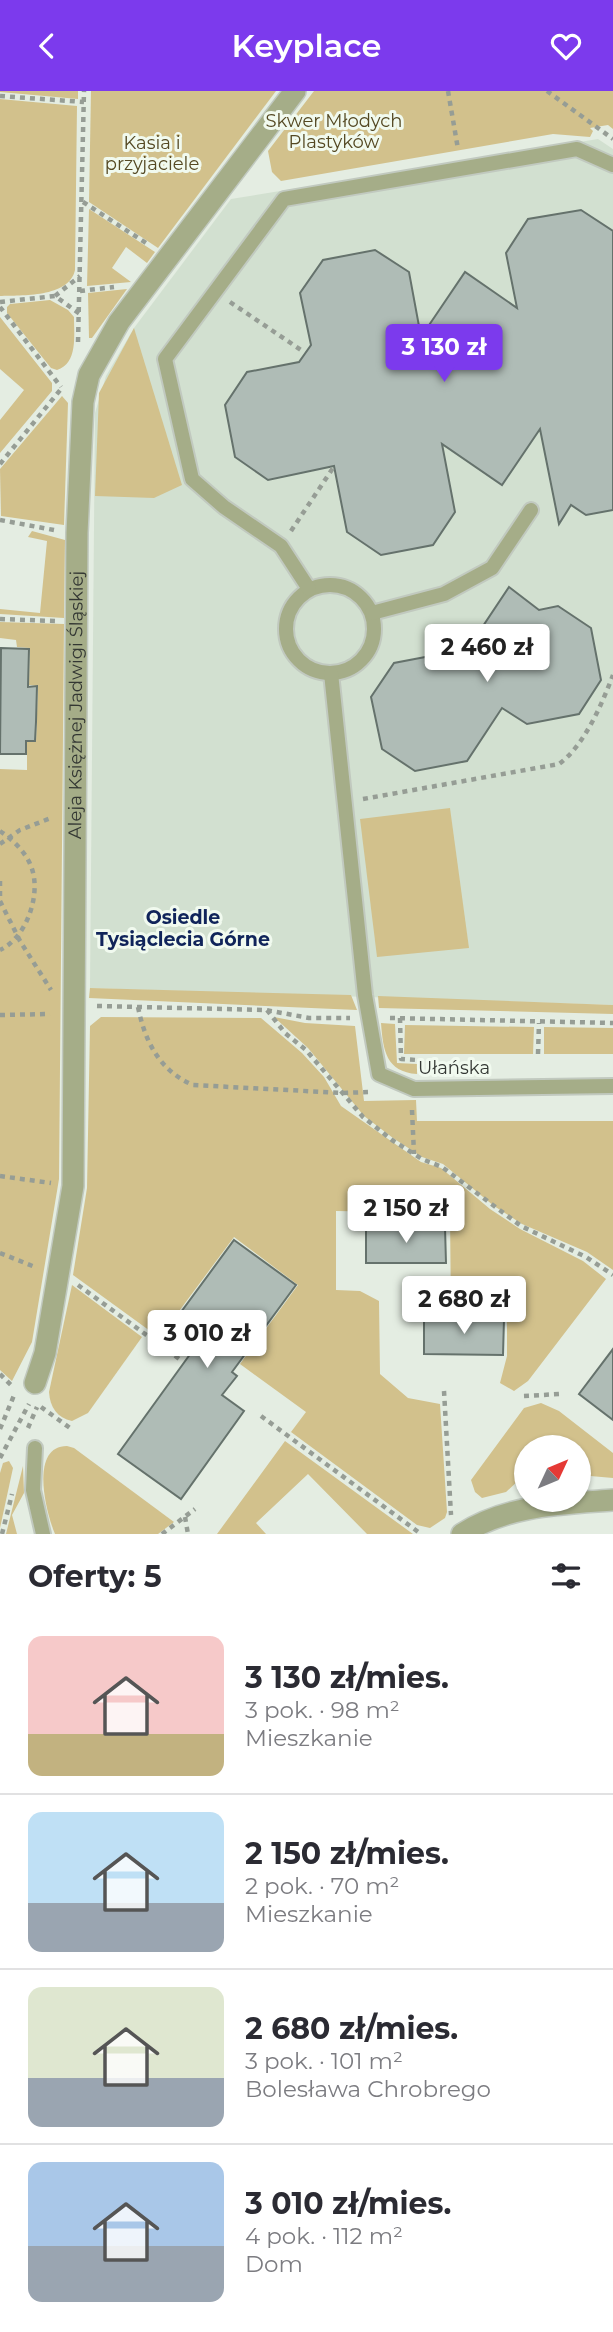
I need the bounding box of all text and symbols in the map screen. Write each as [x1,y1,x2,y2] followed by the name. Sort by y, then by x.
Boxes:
[232,26,381,65] text: Keyplace
[28,27,66,65] icon: back
[547,27,585,65] icon: heart
[266,110,402,153] park label: Skwer Młodych Plastyków
[105,132,199,175] park label: Kasia i przyjaciele
[372,324,516,384] pin: 3 130 zł
[402,333,486,361] text: 3 130 zł
[64,571,88,839] street label: Aleja Księżnej Jadwigi Śląskiej
[415,625,559,684] pin: 2 460 zł
[441,633,533,661] text: 2 460 zł
[96,906,270,951] district label: Osiedle Tysiąclecia Górne
[418,1057,490,1079] street label: Ułańska
[334,1185,478,1245] pin: 2 150 zł
[364,1194,448,1222] text: 2 150 zł
[392,1277,536,1336] pin: 2 680 zł
[418,1285,510,1313] text: 2 680 zł
[135,1311,279,1370] pin: 3 010 zł
[164,1319,250,1347] text: 3 010 zł
[514,1435,592,1512] north arrow
[514,1435,591,1512] map controls
[547,1557,585,1595] icon: filters
[28,1558,162,1595] text: Oferty: 5
[245,1659,449,1696] text: 3 130 zł/mies.
[84,1664,168,1748] icon: home
[245,1696,400,1724] text: 3 pok. · 98 m²
[245,1724,373,1752] text: Mieszkanie
[245,1835,449,1872] text: 2 150 zł/mies.
[84,1840,168,1924] icon: home
[245,1872,399,1900] text: 2 pok. · 70 m²
[245,1900,373,1928] text: Mieszkanie
[245,2010,458,2047] text: 2 680 zł/mies.
[84,2015,168,2099] icon: home
[245,2047,403,2075] text: 3 pok. · 101 m²
[245,2075,491,2103] text: Bolesława Chrobrego
[245,2185,451,2222] text: 3 010 zł/mies.
[84,2190,168,2274] icon: home
[245,2222,403,2250] text: 4 pok. · 112 m²
[245,2250,303,2278] text: Dom

